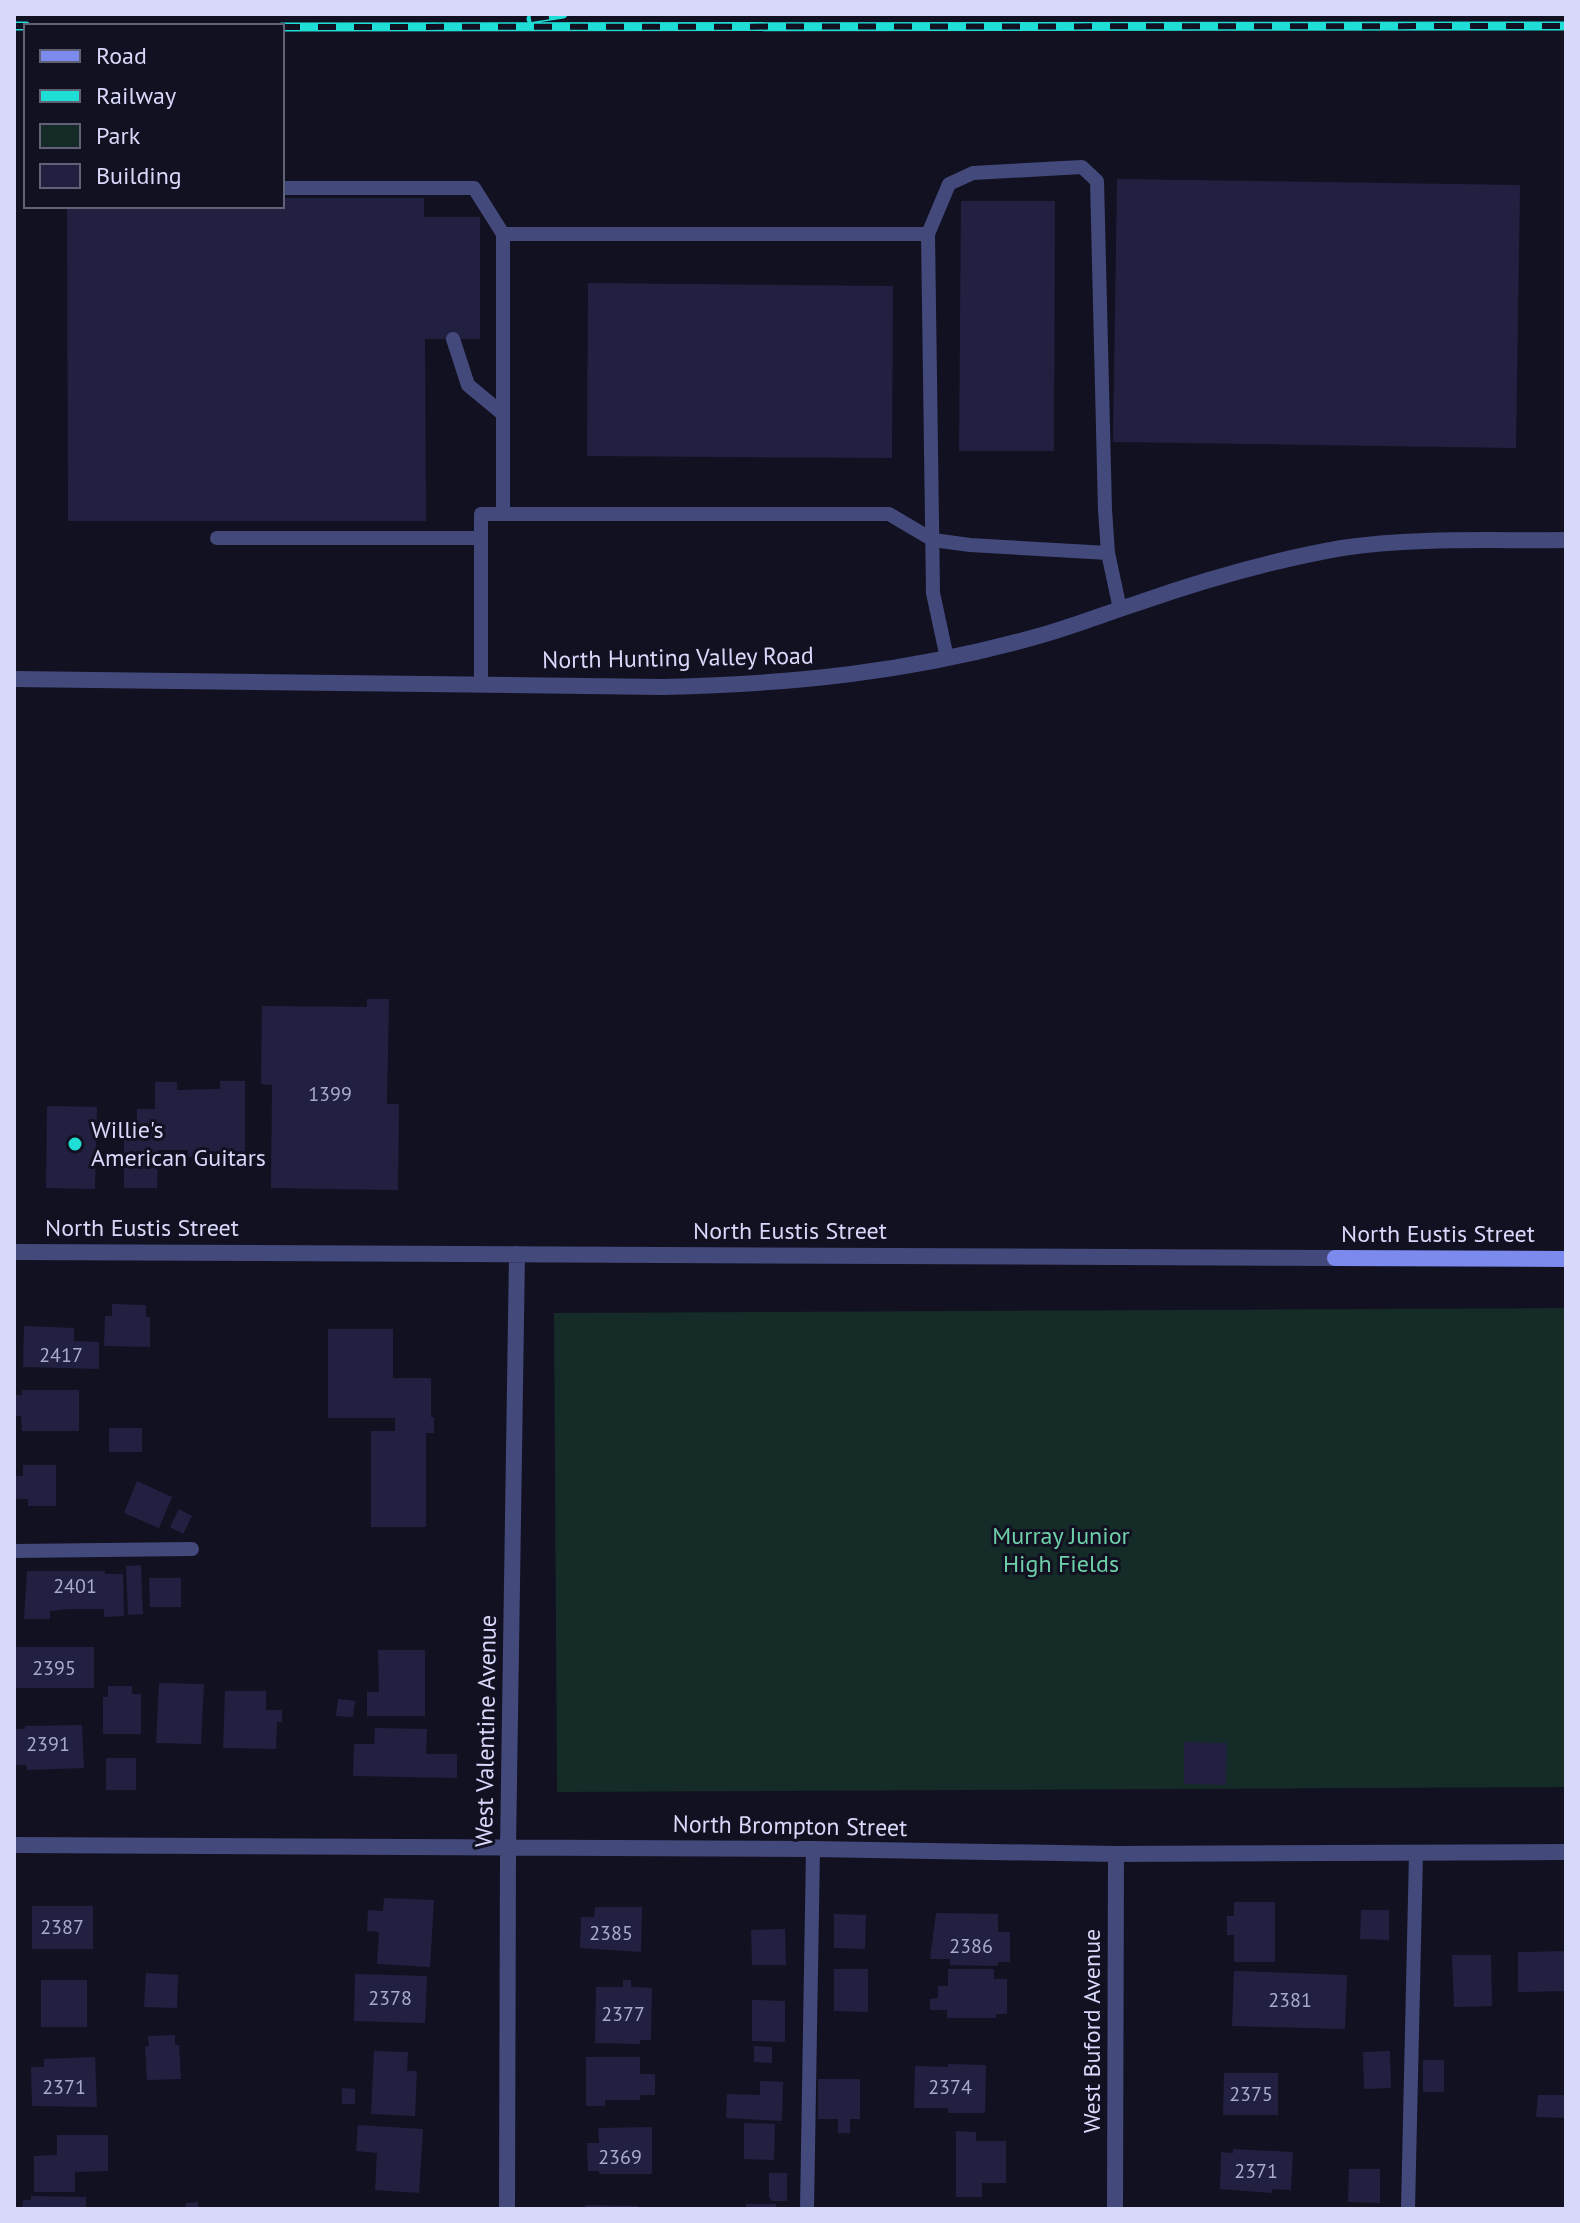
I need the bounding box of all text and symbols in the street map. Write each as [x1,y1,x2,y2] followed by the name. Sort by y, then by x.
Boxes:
[24,24,284,208] legend
[96,40,147,71] text: Road
[96,80,176,111] text: Railway
[96,120,141,151] text: Park
[96,160,182,191] text: Building
[542,640,814,675] street label: North Hunting Valley Road
[308,1081,352,1107] house number: 1399
[91,1114,266,1173] place label: Willie's American Guitars
[66,1135,84,1153] marker: Willie's American Guitars
[45,1212,239,1243] street label: North Eustis Street
[693,1215,887,1246] street label: North Eustis Street
[1341,1218,1535,1249] street label: North Eustis Street
[39,1342,83,1368] house number: 2417
[992,1520,1130,1579] park label: Murray Junior High Fields
[53,1573,97,1599] house number: 2401
[468,1615,503,1847] street label: West Valentine Avenue
[32,1655,76,1681] house number: 2395
[26,1731,70,1757] house number: 2391
[672,1808,908,1843] street label: North Brompton Street
[40,1914,84,1940] house number: 2387
[589,1920,633,1946] house number: 2385
[1076,1929,1107,2133] street label: West Buford Avenue
[949,1933,993,1959] house number: 2386
[368,1985,412,2011] house number: 2378
[1268,1987,1312,2013] house number: 2381
[601,2001,645,2027] house number: 2377
[42,2074,86,2100] house number: 2371
[928,2074,972,2100] house number: 2374
[1229,2081,1273,2107] house number: 2375
[598,2144,642,2170] house number: 2369
[1234,2158,1278,2184] house number: 2371

